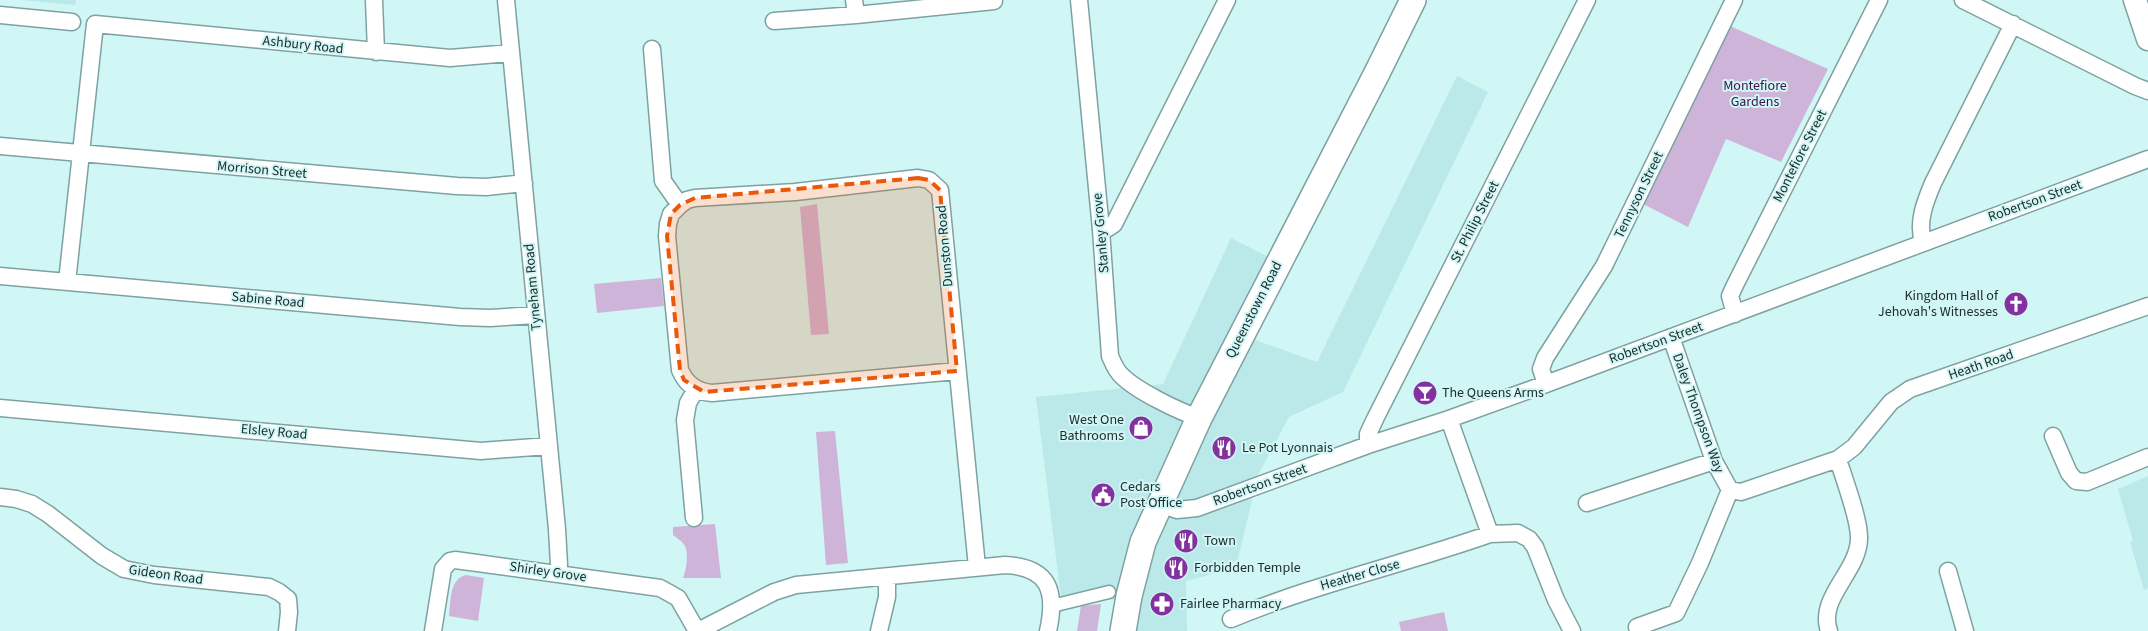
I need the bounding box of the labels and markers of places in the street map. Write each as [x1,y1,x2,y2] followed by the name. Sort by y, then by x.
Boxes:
[1878,286,1999,322] place label: Kingdom Hall of Jehovah's Witnesses
[2003,291,2029,317] church icon: Kingdom Hall of Jehovah's Witnesses
[1412,380,1438,406] bar icon: The Queens Arms
[1442,383,1544,403] place label: The Queens Arms
[1059,410,1124,446] place label: West One Bathrooms
[1128,415,1154,441] shop icon: West One Bathrooms
[1211,435,1237,461] restaurant icon: Le Pot Lyonnais
[1242,438,1333,458] place label: Le Pot Lyonnais
[1120,477,1182,513] place label: Cedars Post Office
[1090,482,1116,508] public building icon: Cedars Post Office
[1173,528,1199,554] restaurant icon: Town
[1204,531,1236,551] place label: Town
[1163,555,1189,581] restaurant icon: Forbidden Temple
[1194,558,1301,578] place label: Forbidden Temple
[1149,591,1175,617] pharmacy icon: Fairlee Pharmacy
[1180,594,1282,614] place label: Fairlee Pharmacy

